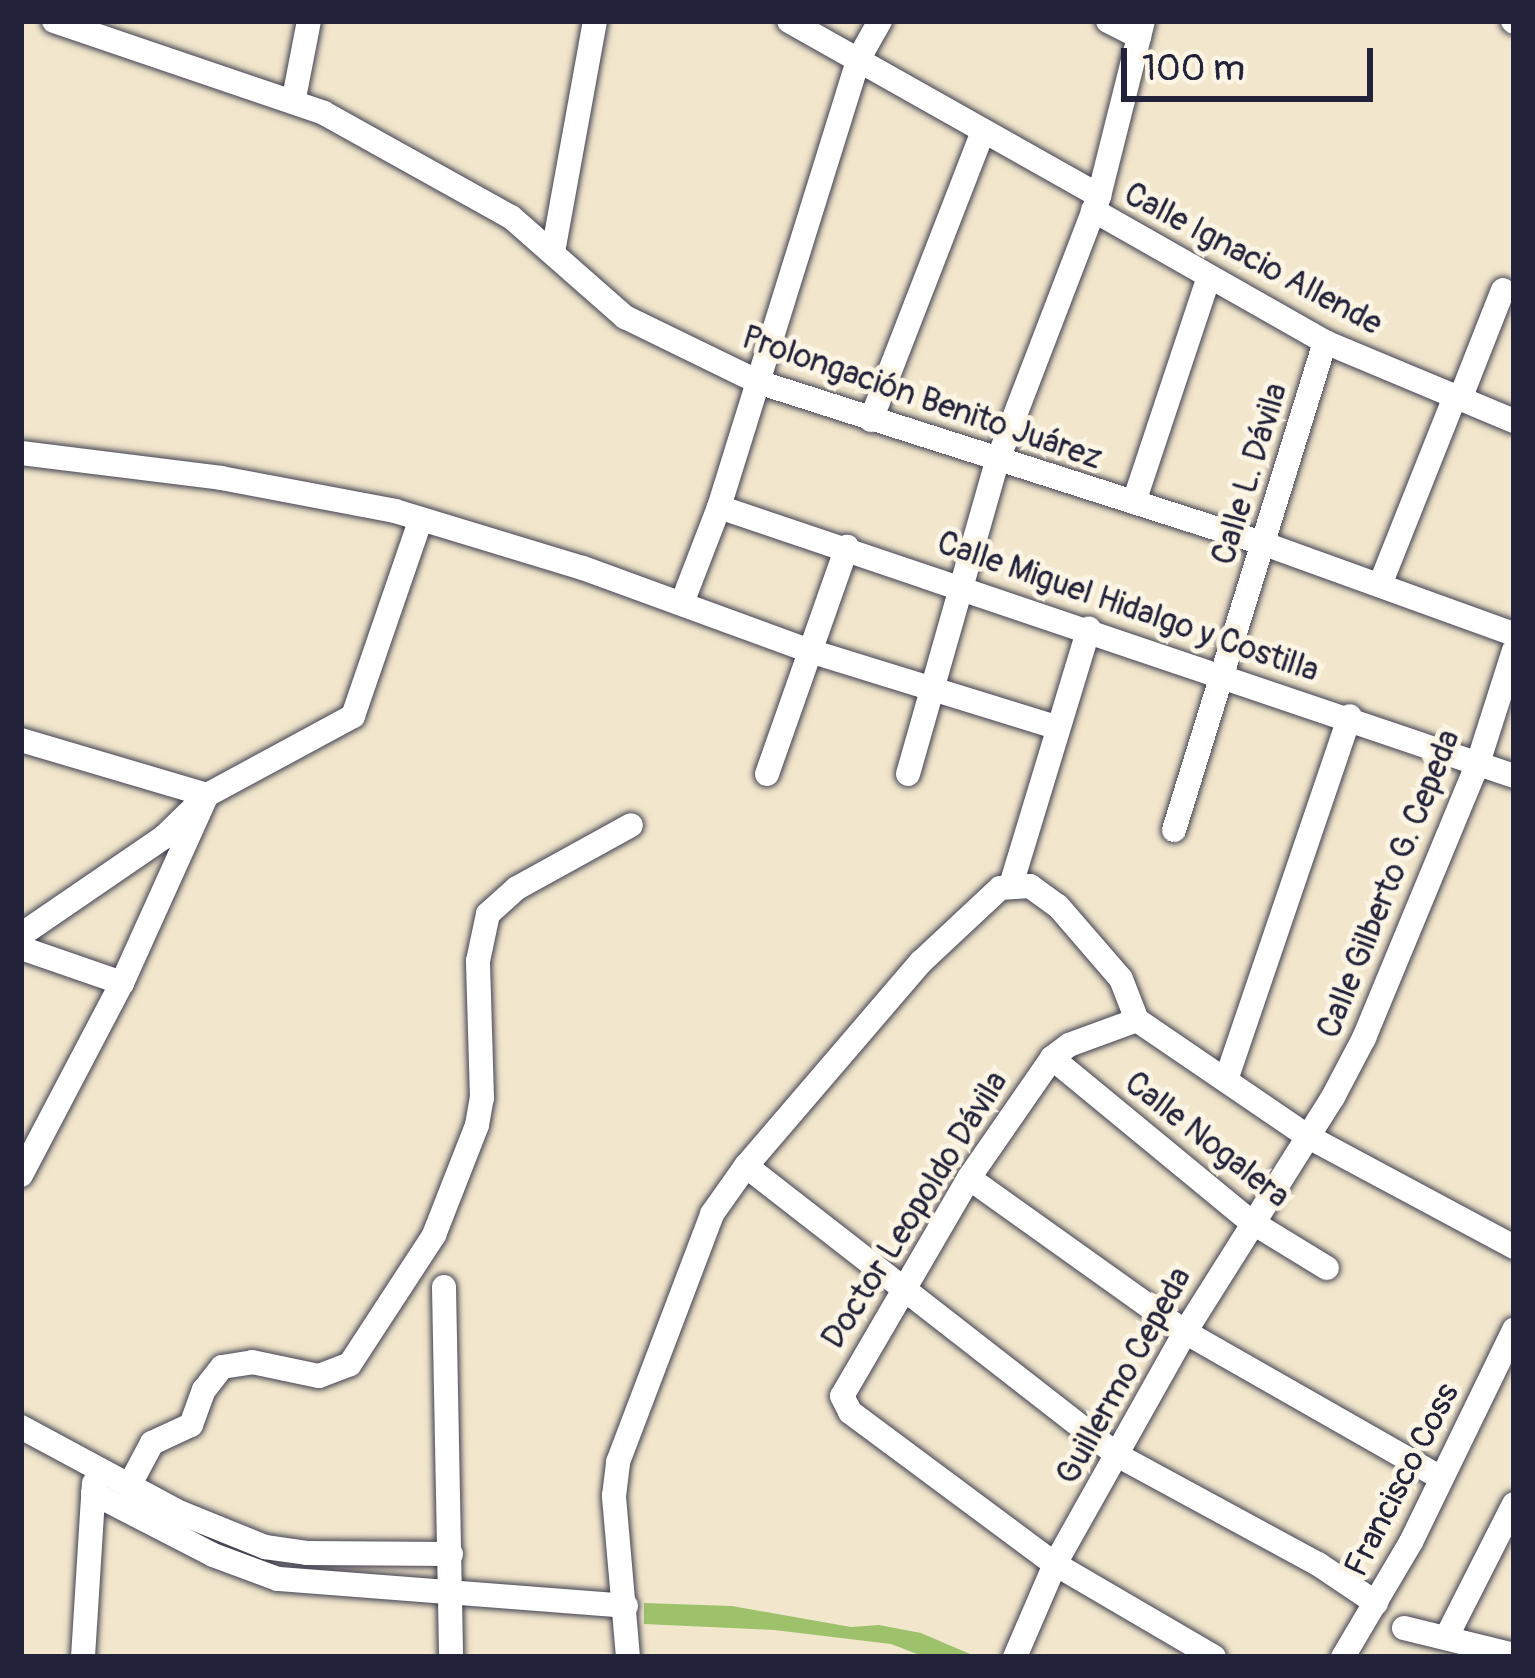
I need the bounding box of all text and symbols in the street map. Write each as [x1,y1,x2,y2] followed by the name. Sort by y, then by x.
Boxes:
[1127,24,1379,98] scale bar
[1142,46,1245,91] text: 100 m
[1117,174,1389,344] street label: Calle Ignacio Allende
[737,318,1107,478] street label: Prolongación Benito Juárez
[1204,378,1296,570] street label: Calle L. Dávila
[932,523,1324,691] street label: Calle Miguel Hidalgo y Costilla
[1309,724,1469,1044] street label: Calle Gilberto G. Cepeda
[1117,1063,1297,1217] street label: Calle Nogalera
[814,1064,1016,1356] street label: Doctor Leopoldo Dávila
[1048,1260,1200,1492] street label: Guillermo Cepeda
[1336,1377,1468,1583] street label: Francisco Coss

